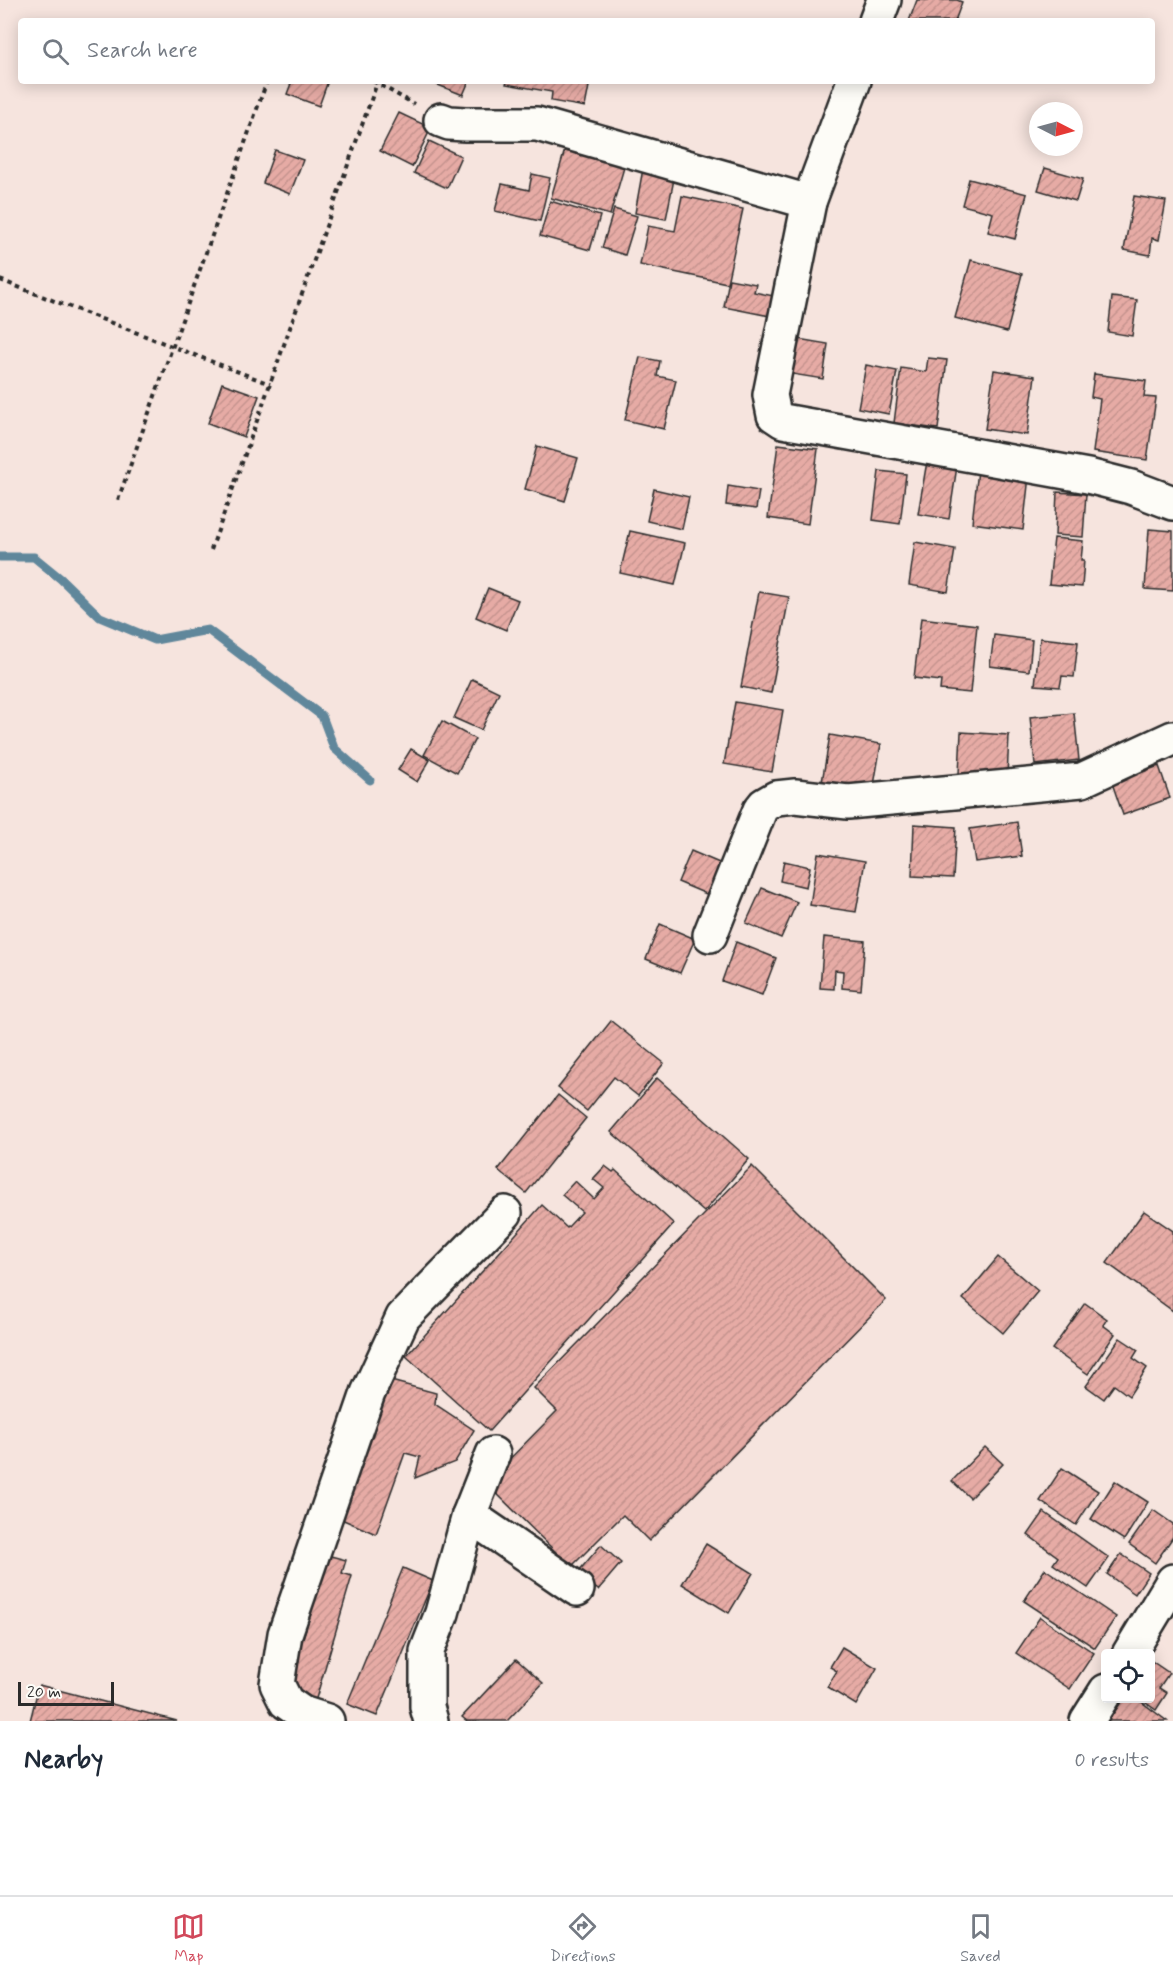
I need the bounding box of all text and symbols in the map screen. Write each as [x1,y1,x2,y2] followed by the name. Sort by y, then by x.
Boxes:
[18,18,1155,84] search box
[39,35,72,68] icon: search
[87,37,198,65] text: Search here
[1029,102,1083,156] north arrow
[1101,1649,1155,1703] map controls
[1101,1649,1155,1703] button: locate
[18,1679,114,1706] scale bar
[27,1682,61,1703] text: 20 m
[24,1743,103,1777] text: Nearby
[1075,1747,1149,1774] text: 0 results
[172,1910,205,1967] tab: Map
[550,1910,616,1967] tab: Directions
[960,1910,1001,1967] tab: Saved

